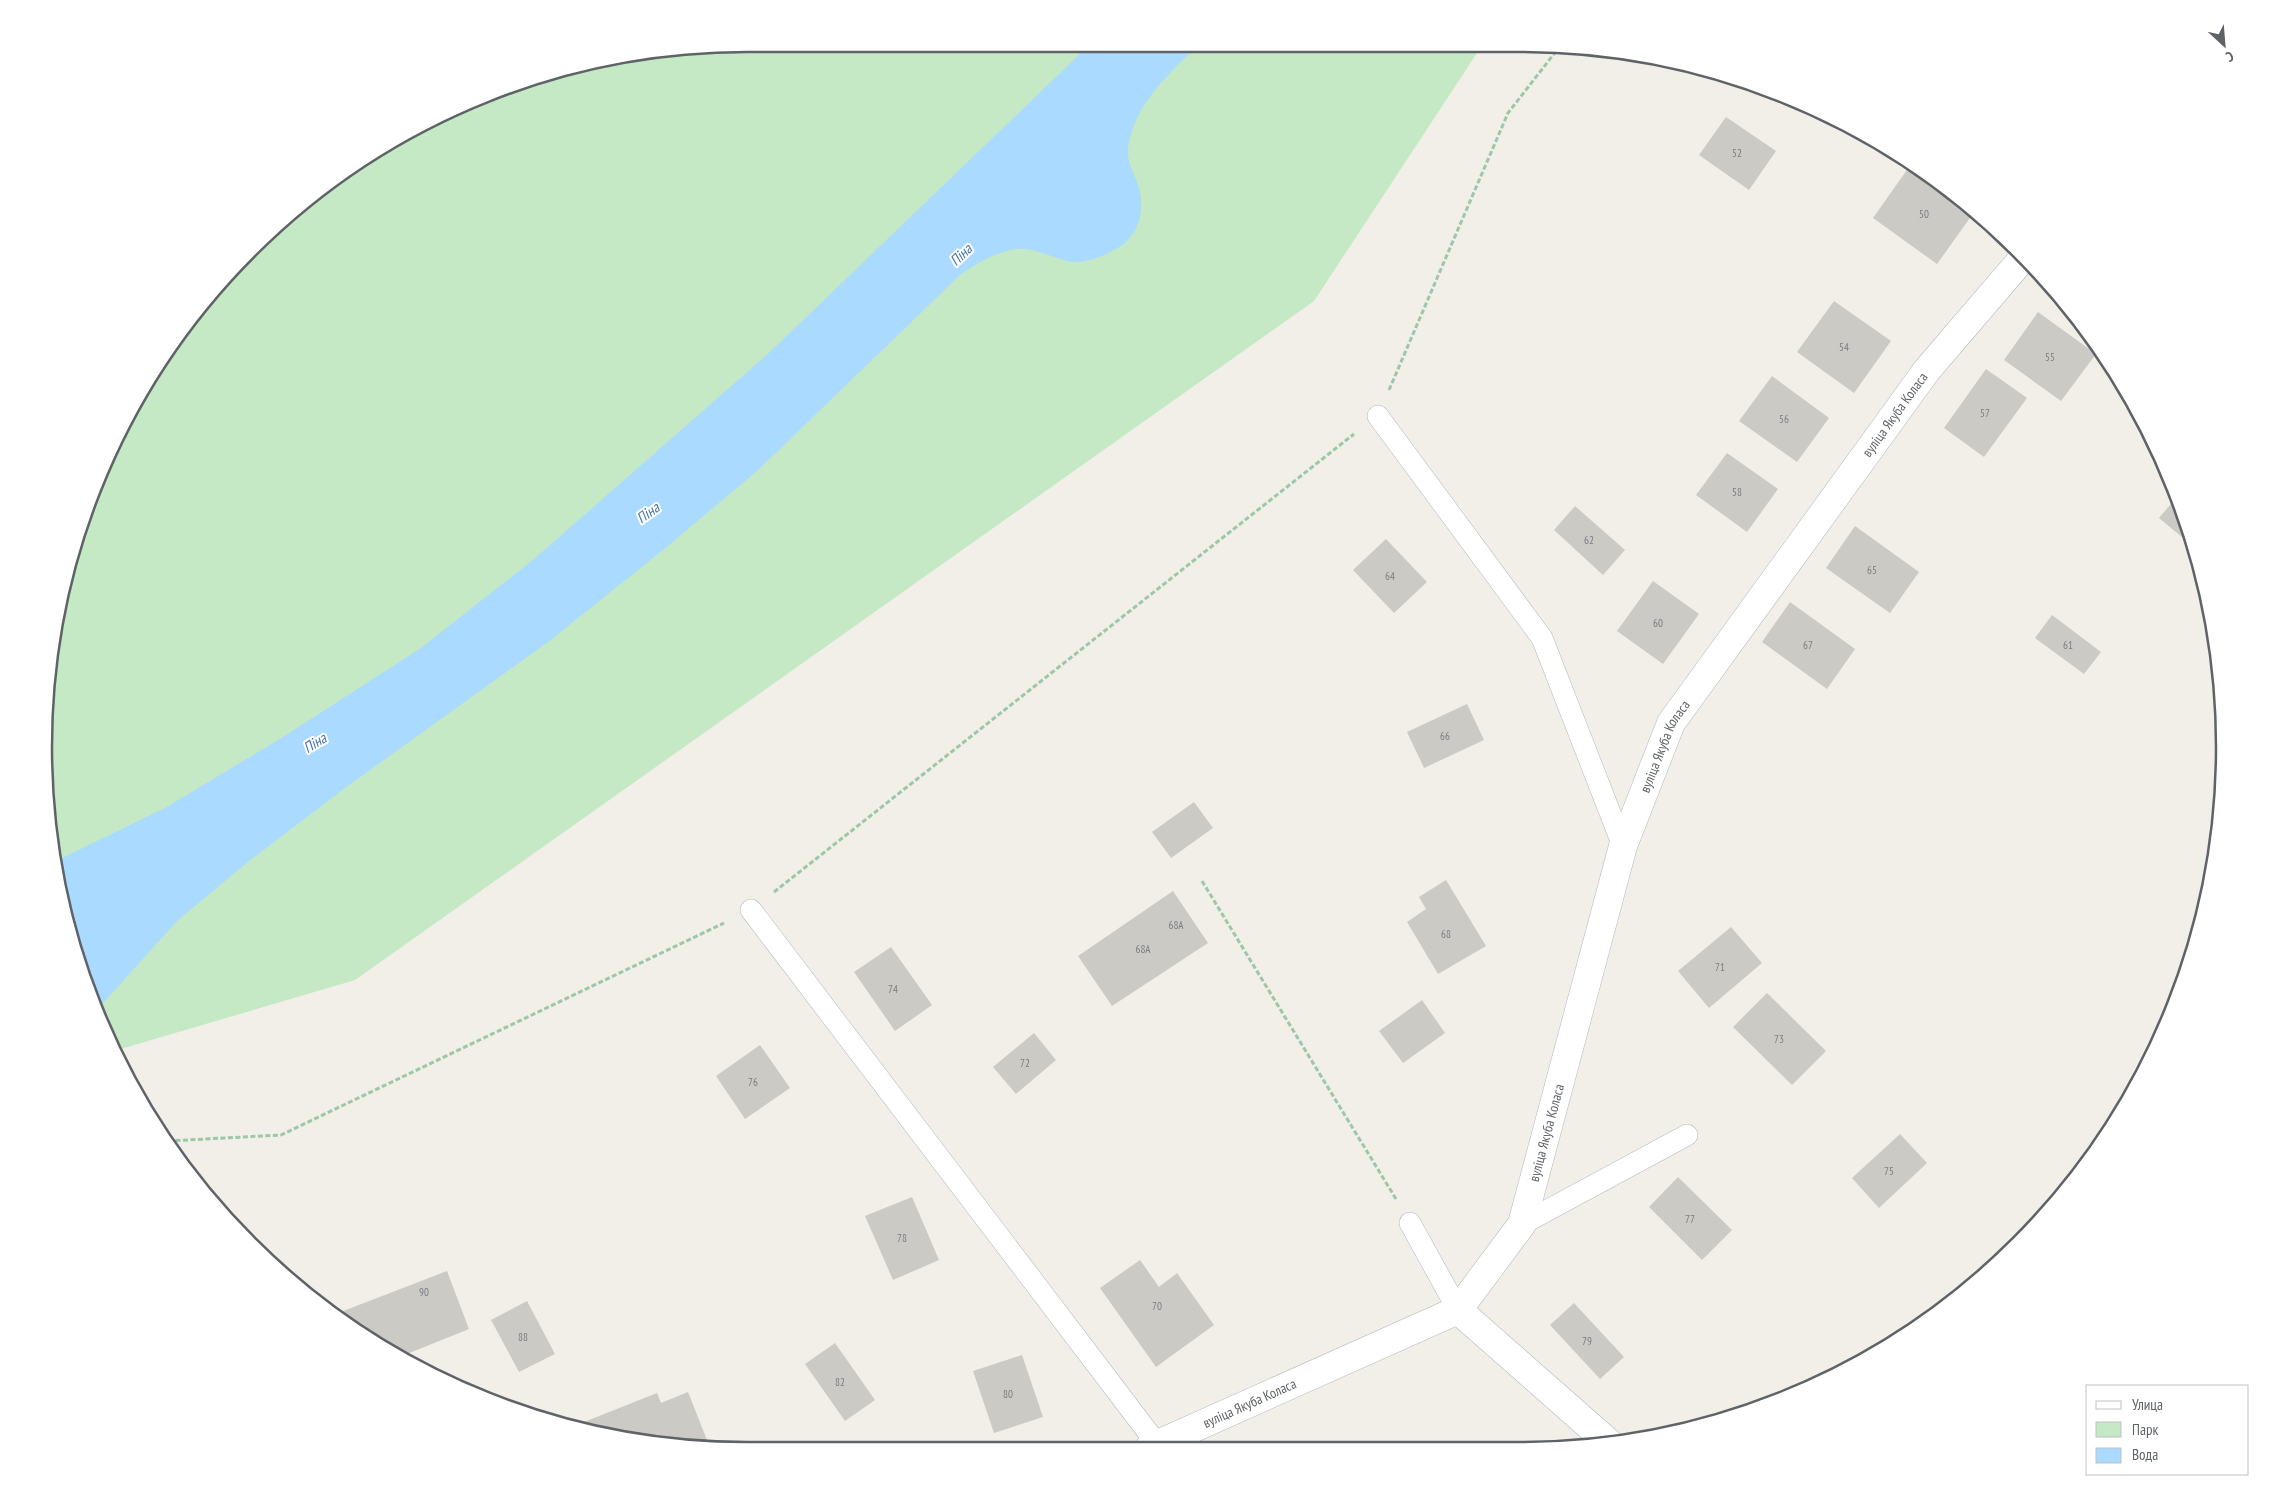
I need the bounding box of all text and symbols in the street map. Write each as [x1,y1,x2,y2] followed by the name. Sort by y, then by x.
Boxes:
[2199,20,2249,70] north arrow
[2222,47,2237,66] text: С
[1732,146,1742,160] house number: 52
[1919,207,1929,221] house number: 50
[946,239,976,270] water label: Піна
[1839,340,1849,354] house number: 54
[2045,350,2055,364] house number: 55
[1858,369,1931,460] street label: вуліца Якуба Коласа
[1980,406,1990,420] house number: 57
[1779,412,1789,426] house number: 56
[1732,485,1742,499] house number: 58
[633,497,664,527] water label: Піна
[1584,533,1594,547] house number: 62
[1867,563,1877,577] house number: 65
[1385,569,1395,583] house number: 64
[1653,616,1663,630] house number: 60
[1803,638,1813,652] house number: 67
[2063,638,2073,652] house number: 61
[1636,696,1694,795] street label: вуліца Якуба Коласа
[300,728,331,757] water label: Піна
[1440,729,1450,743] house number: 66
[1168,918,1184,932] house number: 68А
[1441,927,1451,941] house number: 68
[1135,942,1151,956] house number: 68А
[1715,960,1725,974] house number: 71
[888,982,898,996] house number: 74
[1774,1032,1784,1046] house number: 73
[1020,1056,1030,1070] house number: 72
[748,1075,758,1089] house number: 76
[1525,1082,1568,1184] street label: вуліца Якуба Коласа
[1884,1164,1894,1178] house number: 75
[1685,1212,1695,1226] house number: 77
[897,1231,907,1245] house number: 78
[419,1285,429,1299] house number: 90
[1152,1299,1162,1313] house number: 70
[518,1330,528,1344] house number: 88
[1582,1334,1592,1348] house number: 79
[1200,1374,1299,1432] street label: вуліца Якуба Коласа
[835,1375,845,1389] house number: 82
[2086,1385,2249,1475] legend
[1003,1387,1013,1401] house number: 80
[2132,1395,2163,1414] text: Улица
[2132,1420,2158,1439] text: Парк
[2132,1445,2158,1464] text: Вода

